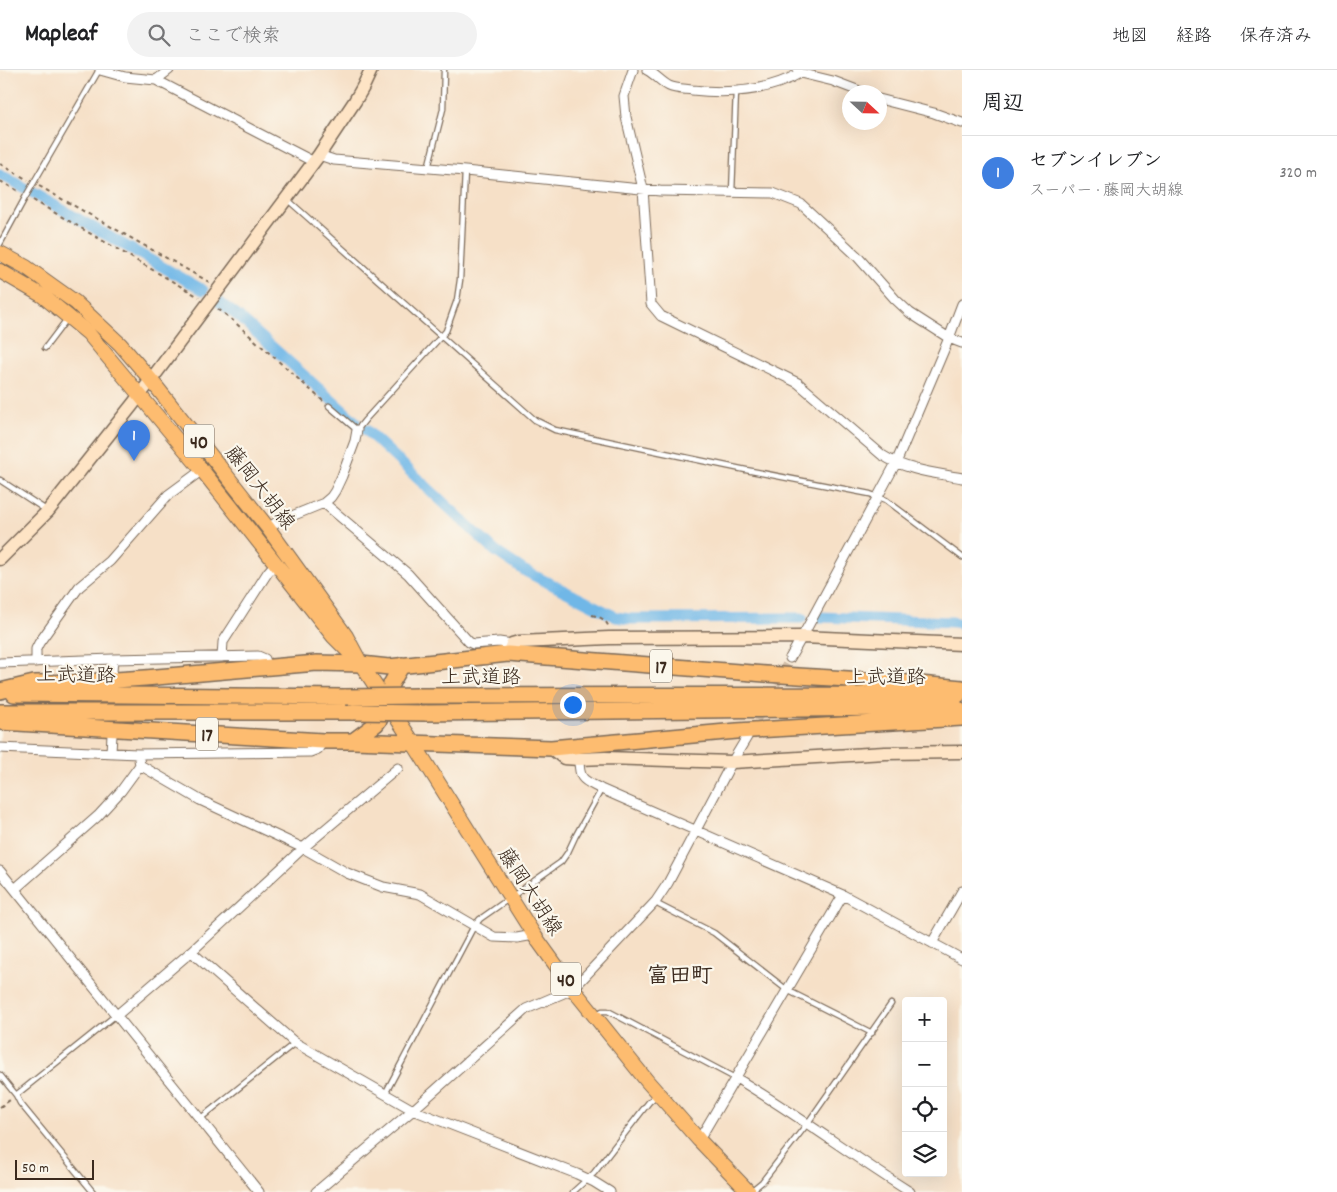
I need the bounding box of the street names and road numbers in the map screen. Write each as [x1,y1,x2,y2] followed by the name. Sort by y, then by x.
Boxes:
[184,424,214,458] road number: 40
[217,441,300,537] street label: 藤岡大胡線
[650,650,672,682] road number: 17
[36,662,116,692] street label: 上武道路
[441,665,521,693] street label: 上武道路
[846,665,926,693] street label: 上武道路
[196,718,218,751] road number: 17
[490,843,567,942] street label: 藤岡大胡線
[551,962,581,996] road number: 40

